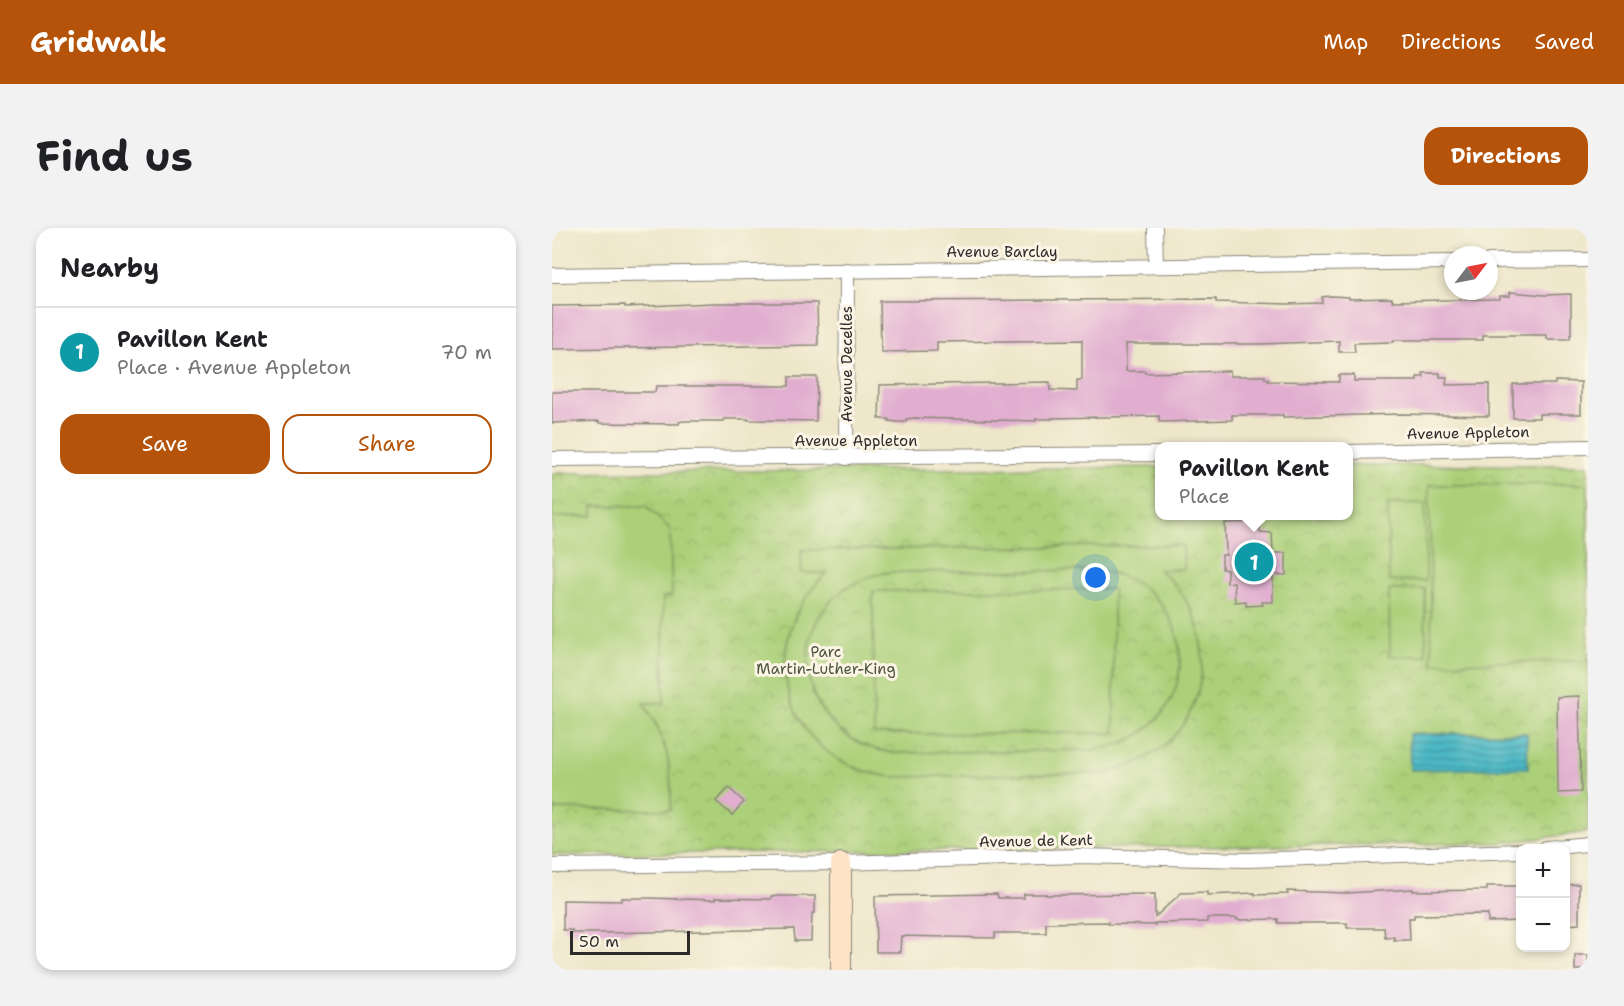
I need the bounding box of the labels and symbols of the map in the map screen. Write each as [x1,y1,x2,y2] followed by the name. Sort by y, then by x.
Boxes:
[946,242,1058,262] street label: Avenue Barclay
[1444,246,1498,300] north arrow
[837,306,857,422] street label: Avenue Decelles
[1406,422,1530,444] street label: Avenue Appleton
[795,431,917,451] street label: Avenue Appleton
[1234,540,1274,584] pin: 1
[1081,563,1110,592] your location
[756,642,896,679] park label: Parc Martin-Luther-King
[979,830,1093,852] street label: Avenue de Kent
[570,928,690,956] scale bar

